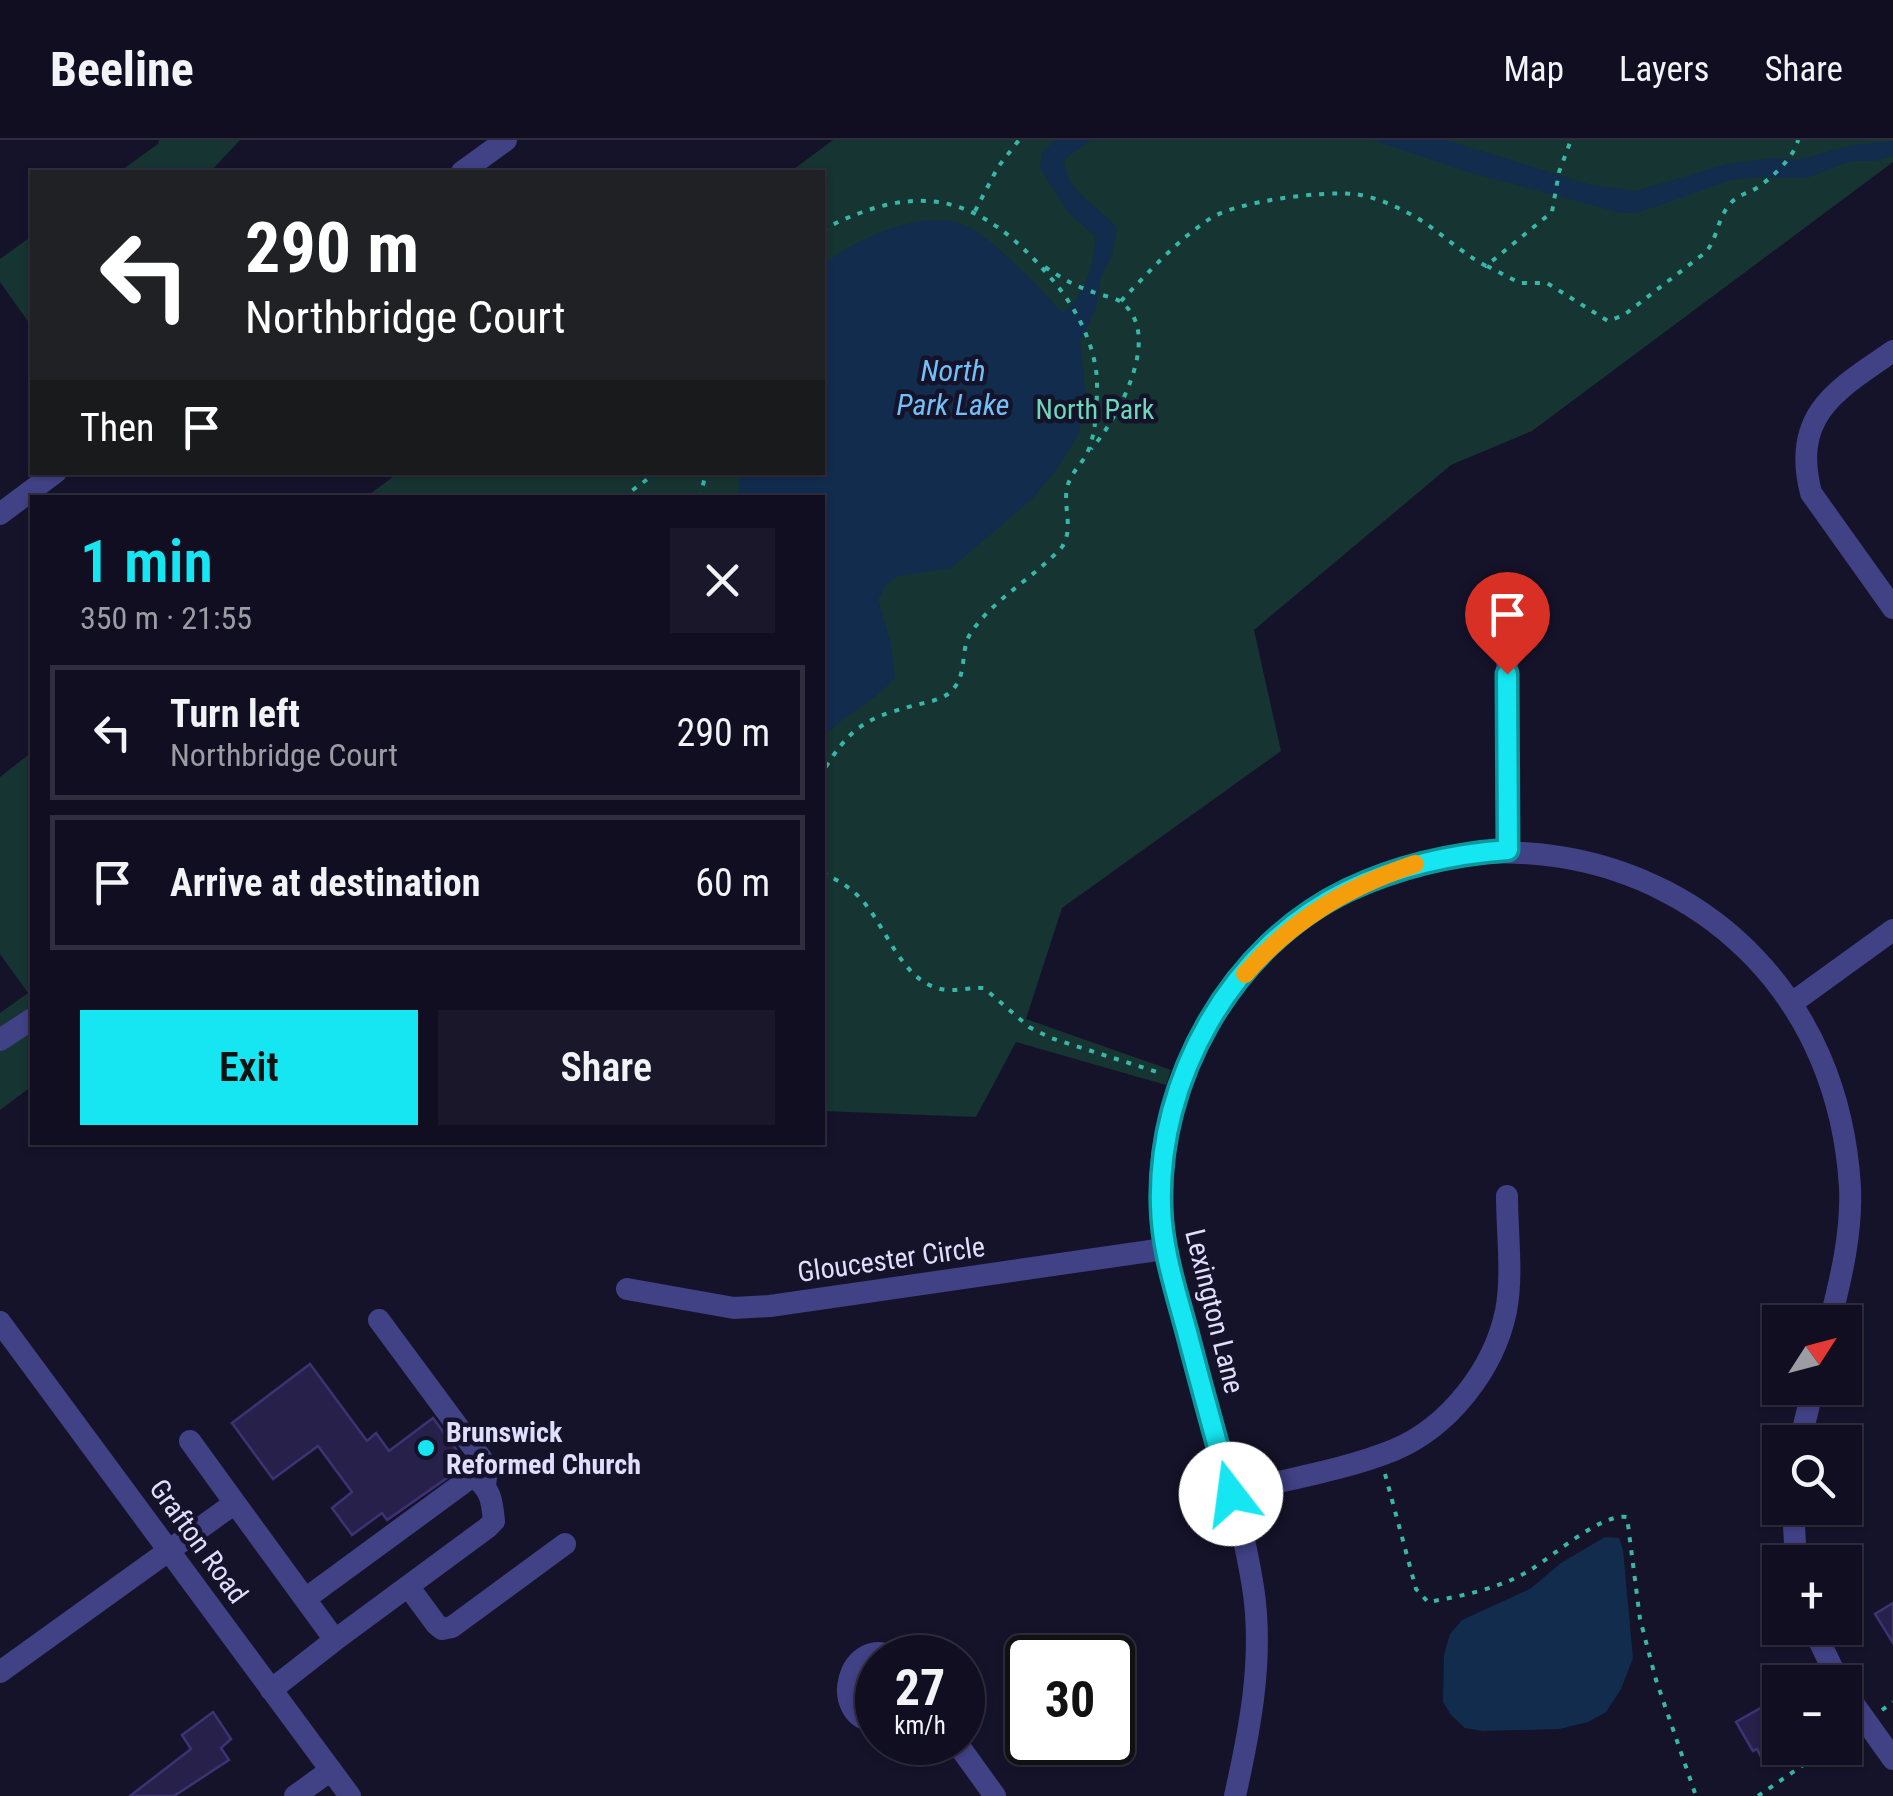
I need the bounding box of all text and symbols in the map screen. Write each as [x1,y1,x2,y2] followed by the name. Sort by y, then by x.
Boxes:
[50,41,194,98] text: Beeline
[1503,49,1564,90] text: Map
[1619,49,1709,90] text: Layers
[1764,49,1843,90] text: Share
[245,207,419,289] text: 290 m
[80,210,210,340] icon: left
[245,291,565,344] text: Northbridge Court
[897,353,1009,422] water label: North Park Lake
[1036,393,1155,426] park label: North Park
[174,400,229,455] icon: arrive
[80,406,154,450] text: Then
[80,526,213,597] text: 1 min
[670,528,775,633] button: close
[1465,572,1550,675] pin
[1480,587,1535,642] icon: arrive
[80,599,252,637] text: 350 m · 21:55
[170,692,300,736] text: Turn left
[85,705,140,760] icon: left
[676,711,770,755] text: 290 m
[170,736,398,774] text: Northbridge Court
[85,855,140,910] icon: arrive
[170,861,480,905] text: Arrive at destination
[695,861,770,905] text: 60 m
[80,1010,418,1125] button: Exit
[438,1010,775,1125] button: Share
[1178,1226,1251,1397] street label: Lexington Lane
[795,1230,987,1289] street label: Gloucester Circle
[1762,1305,1862,1405] north arrow
[1762,1305,1862,1765] map controls
[446,1416,641,1481] place label: Brunswick Reformed Church
[1762,1425,1862,1525] button: search
[415,1437,437,1459] marker: Brunswick Reformed Church
[1179,1442,1283,1546] position arrow
[143,1473,255,1610] street label: Grafton Road
[1762,1545,1862,1645] button: +
[1005,1635,1135,1765] speed limit sign: 30
[895,1659,945,1717] text: 27
[1762,1665,1862,1765] button: −
[894,1711,946,1740] text: km/h

